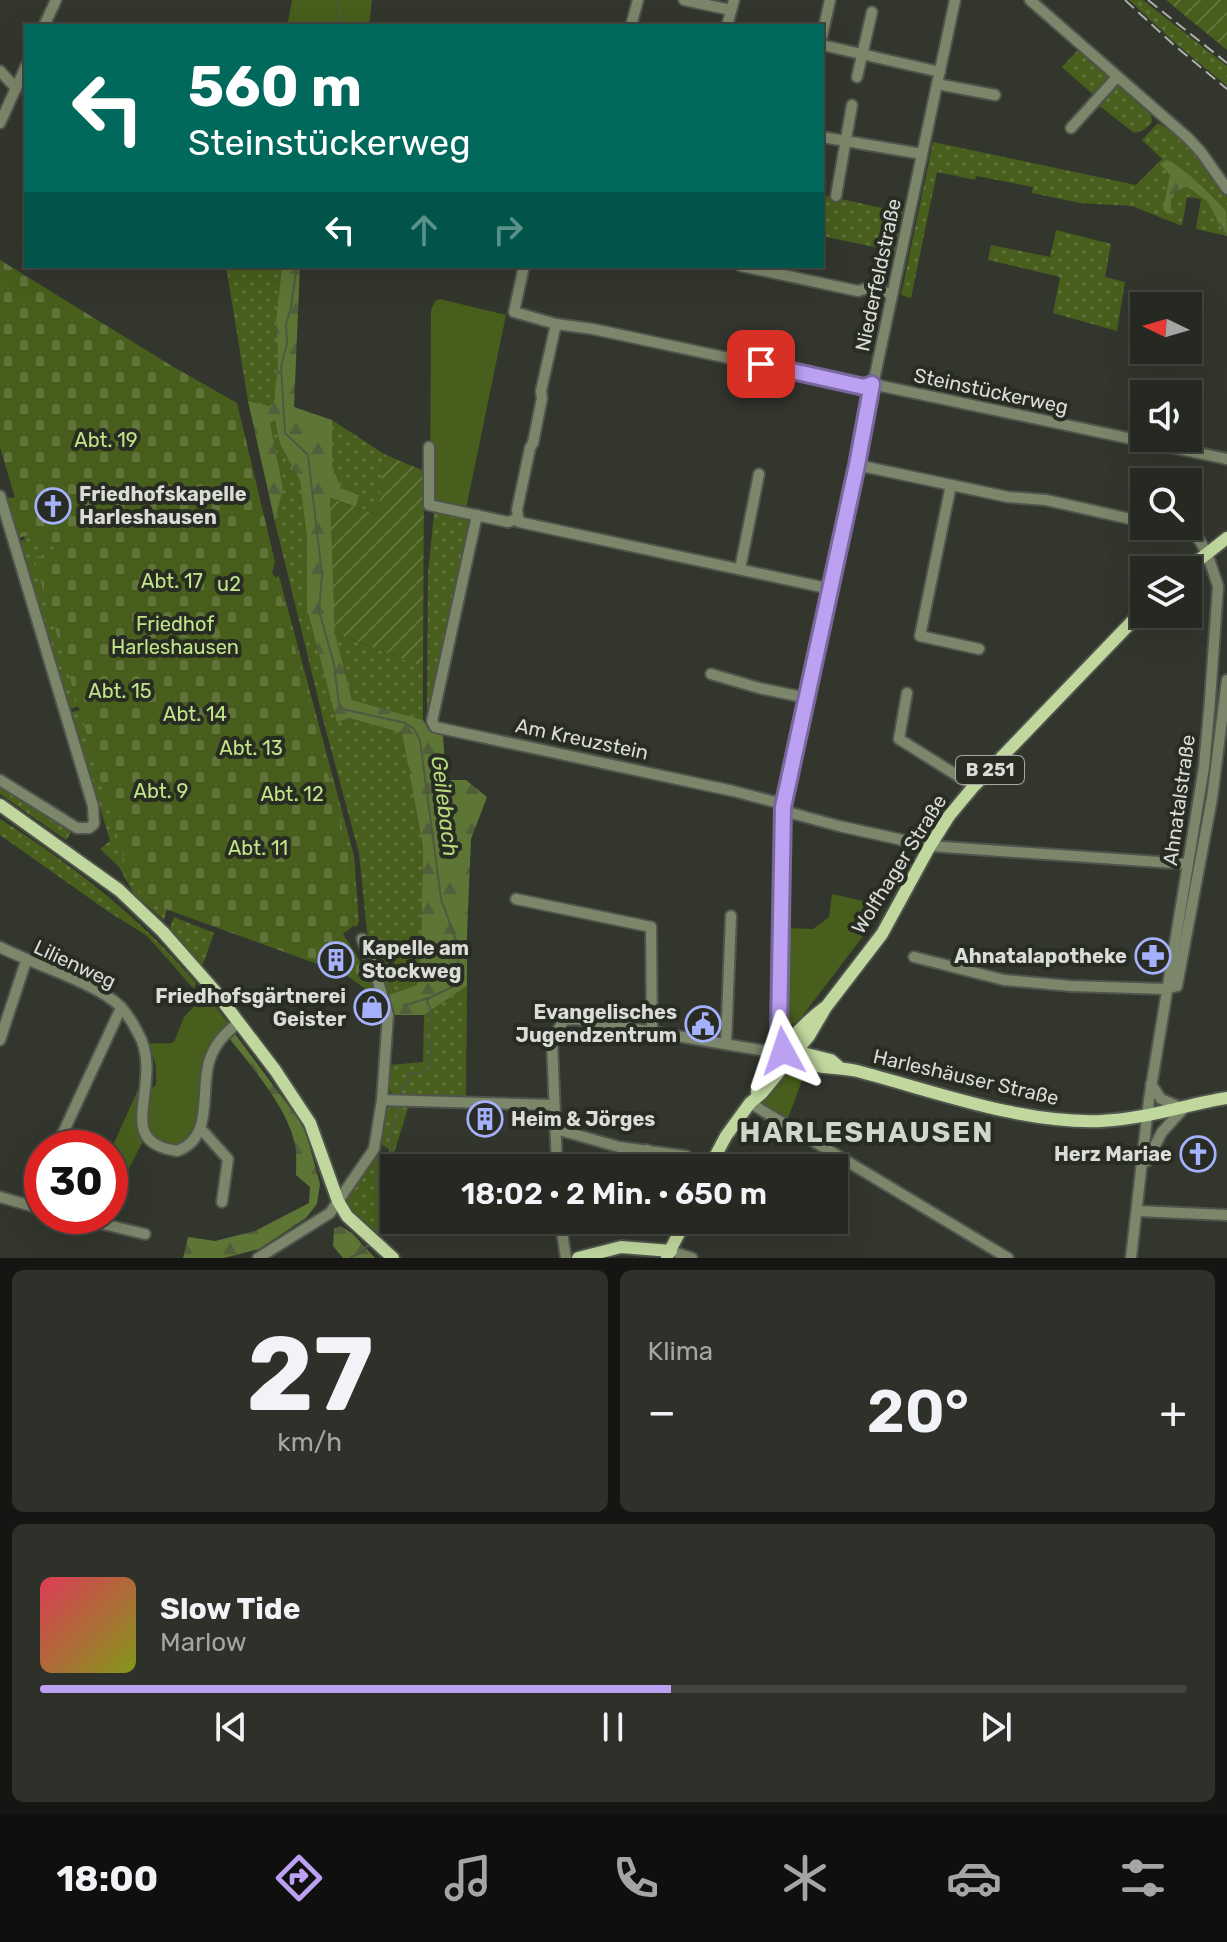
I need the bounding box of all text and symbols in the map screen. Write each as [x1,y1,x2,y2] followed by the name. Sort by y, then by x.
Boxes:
[188,54,362,120] text: 560 m
[56,56,160,160] icon: left
[188,121,471,164] text: Steinstückerweg
[850,196,906,354] street label: Niederfeldstraße
[318,208,362,252] icon: left
[402,208,446,252] icon: ahead
[486,208,530,252] icon: right
[1130,292,1202,364] north arrow
[1130,292,1202,628] map controls
[727,330,795,398] pin
[739,342,783,386] icon: arrive
[912,363,1070,419] street label: Steinstückerweg
[1130,380,1202,452] button: sound
[74,428,138,452] park label: Abt. 19
[1130,468,1202,540] button: search
[79,482,247,529] place label: Friedhofskapelle Harleshausen
[34,487,72,525] church icon: Friedhofskapelle Harleshausen
[1130,556,1202,628] button: layers
[141,569,203,593] park label: Abt. 17
[217,572,241,596] park label: u2
[111,612,239,659] park label: Friedhof Harleshausen
[88,679,152,703] park label: Abt. 15
[163,702,227,726] park label: Abt. 14
[513,713,651,765] street label: Am Kreuzstein
[1158,733,1200,867] street label: Ahnatalstraße
[219,736,283,760] park label: Abt. 13
[425,754,465,858] water label: Geilebach
[956,756,1024,784] road number: B 251
[134,779,188,803] park label: Abt. 9
[260,782,324,806] park label: Abt. 12
[846,790,952,938] street label: Wolfhager Straße
[228,836,288,860] park label: Abt. 11
[30,935,120,993] street label: Lilienweg
[362,936,469,983] place label: Kapelle am Stockweg
[1134,937,1172,975] pharmacy icon: Ahnatalapotheke
[317,941,355,979] building icon: Kapelle am Stockweg
[954,944,1127,968] place label: Ahnatalapotheke
[155,984,346,1031] place label: Friedhofsgärtnerei Geister
[353,988,391,1026] shop icon: Friedhofsgärtnerei Geister
[516,1000,677,1047] place label: Evangelisches Jugendzentrum
[684,1005,722,1043] public building icon: Evangelisches Jugendzentrum
[741,1009,825,1093] position arrow
[871,1044,1061,1110] street label: Harleshäuser Straße
[466,1100,504,1138] building icon: Heim & Jörges
[511,1107,655,1131] place label: Heim & Jörges
[740,1116,994,1149] district label: HARLESHAUSEN
[24,1130,128,1234] speed limit sign: 30
[1179,1135,1217,1173] church icon: Herz Mariae
[1054,1142,1172,1166] place label: Herz Mariae
[461,1176,767,1212] text: 18:02 · 2 Min. · 650 m
[246,1313,373,1436] text: 27
[648,1336,713,1367] text: Klima
[867,1376,969,1447] text: 20°
[648,1386,676,1438] text: −
[1160,1386,1187,1438] text: +
[277,1427,342,1458] text: km/h
[160,1591,300,1627] text: Slow Tide
[160,1627,247,1658] text: Marlow
[209,1705,253,1749] icon: previous
[591,1705,635,1749] icon: pause
[974,1705,1018,1749] icon: next
[271,1850,327,1906] icon: directions
[440,1850,496,1906] icon: music
[608,1850,664,1906] icon: phone
[777,1850,833,1906] icon: climate
[946,1850,1002,1906] icon: car
[1115,1850,1171,1906] icon: filters
[56,1857,158,1900] text: 18:00

